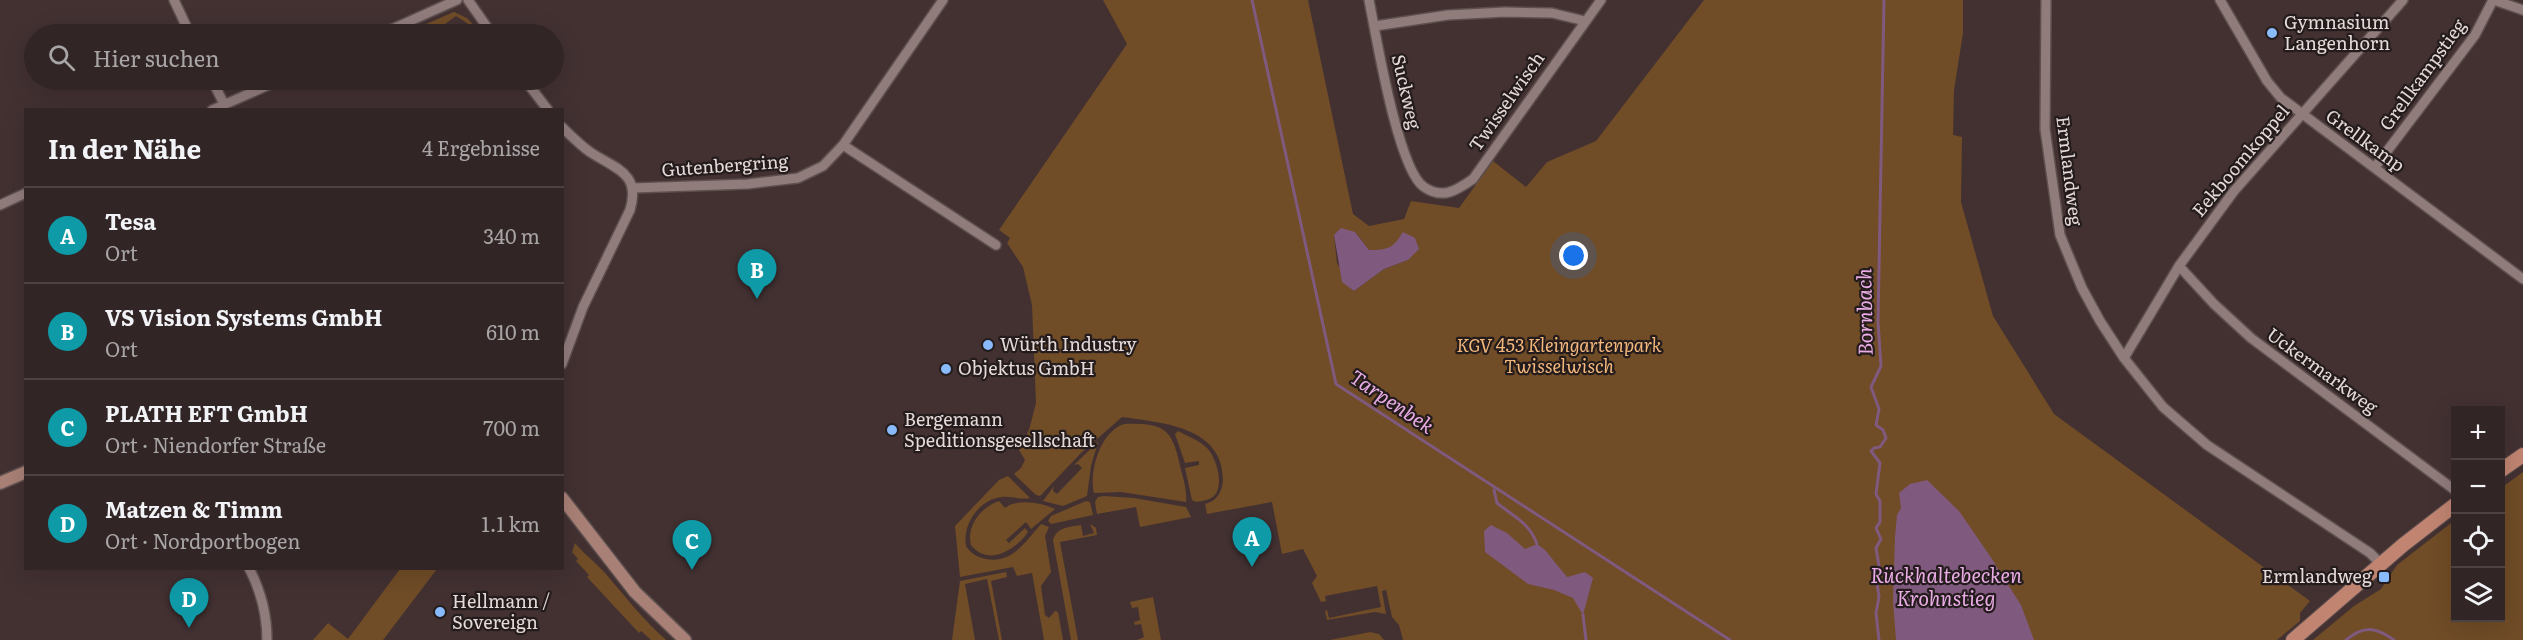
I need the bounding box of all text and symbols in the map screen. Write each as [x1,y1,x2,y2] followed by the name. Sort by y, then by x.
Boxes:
[2284,8,2390,56] place label: Gymnasium Langenhorn
[2372,12,2472,136] street label: Grellkampstieg
[24,24,564,90] search box
[2265,26,2279,40] marker: Gymnasium Langenhorn
[45,41,78,74] icon: search
[93,41,220,74] text: Hier suchen
[1461,46,1550,156] street label: Twisselwisch
[1386,52,1429,133] street label: Suckweg
[2185,98,2295,222] street label: Eekboomkoppel
[2321,102,2411,178] street label: Grellkamp
[2050,115,2091,228] street label: Ermlandweg
[48,128,201,167] text: In der Nähe
[422,132,540,162] text: 4 Ergebnisse
[660,147,790,182] street label: Gutenbergring
[105,204,156,237] text: Tesa
[60,220,75,250] text: A
[483,220,540,250] text: 340 m
[105,237,138,267] text: Ort
[1559,241,1588,270] your location
[738,250,777,299] pin: B
[1847,268,1879,356] water label: Bornbach
[105,300,383,333] text: VS Vision Systems GmbH
[61,316,74,346] text: B
[486,316,540,346] text: 610 m
[2262,320,2385,420] street label: Uckermarkweg
[1000,330,1137,357] place label: Würth Industry
[1456,331,1662,379] park label: KGV 453 Kleingartenpark Twisselwisch
[105,333,138,363] text: Ort
[981,338,995,352] marker: Würth Industry
[958,354,1095,381] place label: Objektus GmbH
[1345,361,1441,440] water label: Tarpenbek
[939,362,953,376] marker: Objektus GmbH
[105,396,308,429] text: PLATH EFT GmbH
[904,405,1096,453] place label: Bergemann Speditionsgesellschaft
[2451,406,2505,622] map controls
[2451,406,2505,460] button: +
[60,412,75,442] text: C
[483,412,540,442] text: 700 m
[885,423,899,437] marker: Bergemann Speditionsgesellschaft
[105,429,326,459] text: Ort · Niendorfer Straße
[2451,460,2505,514] button: −
[105,492,283,525] text: Matzen & Timm
[60,508,75,538] text: D
[482,508,540,538] text: 1.1 km
[2451,514,2505,568] button: locate
[1232,518,1272,567] pin: A
[672,520,712,570] pin: C
[105,525,300,555] text: Ort · Nordportbogen
[1870,559,2022,612] water label: Rückhaltebecken Krohnstieg
[2262,562,2373,589] place label: Ermlandweg
[2451,568,2505,622] button: layers
[2377,570,2391,584] marker: Ermlandweg
[170,578,208,628] pin: D
[452,587,550,635] place label: Hellmann / Sovereign
[433,605,447,619] marker: Hellmann / Sovereign

